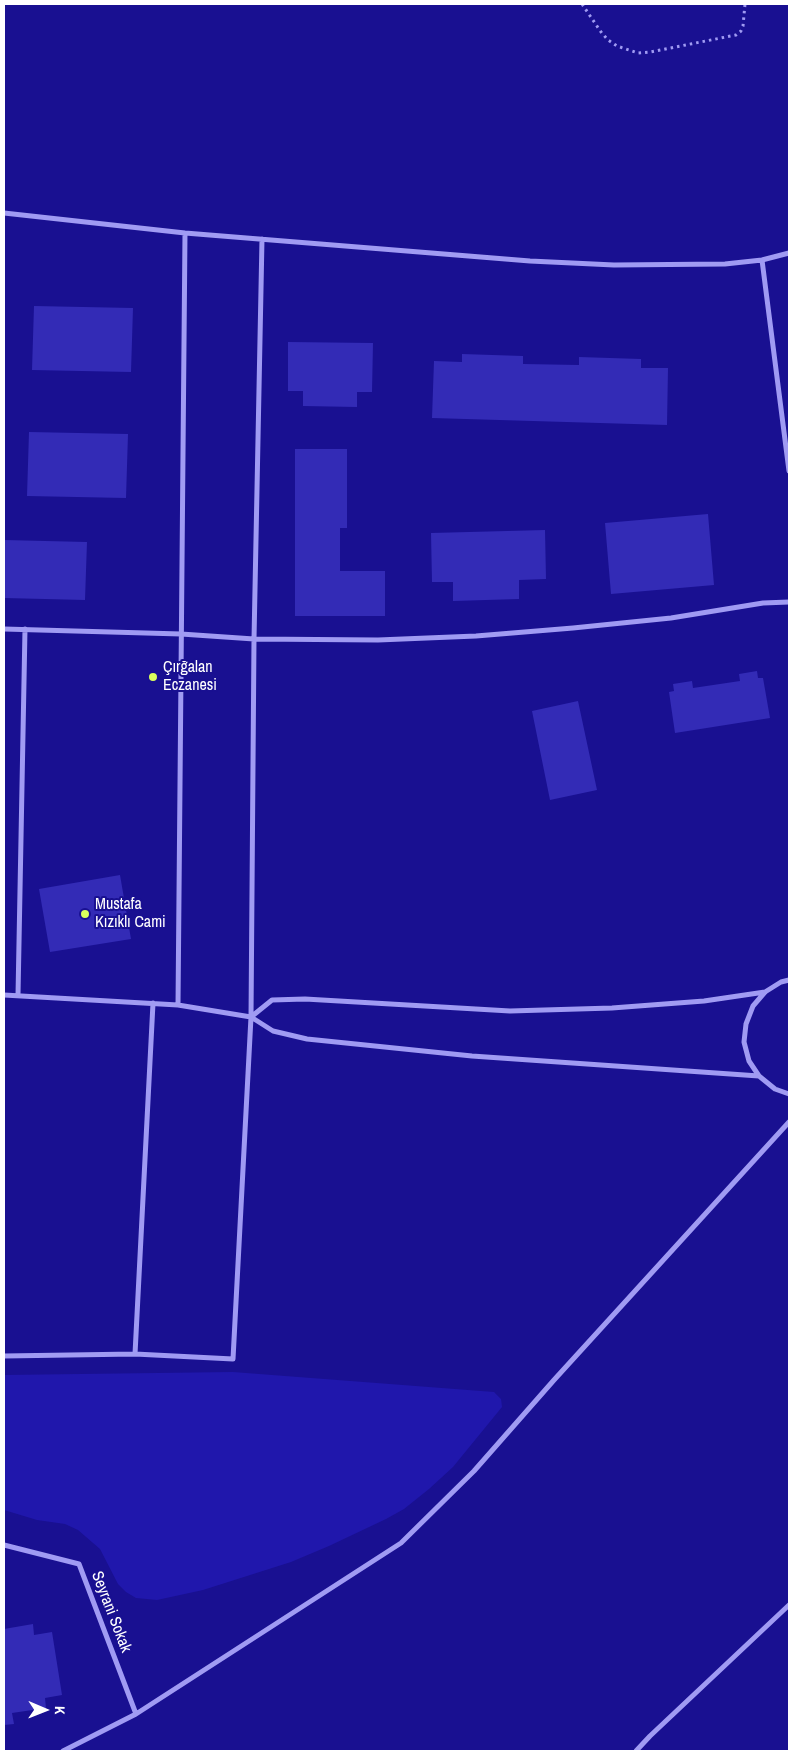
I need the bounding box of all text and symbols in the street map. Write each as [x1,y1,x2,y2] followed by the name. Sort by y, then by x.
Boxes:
[163,658,217,696] place label: Çırğalan Eczanesi
[147,671,159,683] marker: Çırğalan Eczanesi
[95,895,166,933] place label: Mustafa Kızıklı Cami
[79,908,91,920] marker: Mustafa Kızıklı Cami
[87,1569,135,1655] street label: Seyrani Sokak
[20,1685,70,1735] north arrow
[51,1706,69,1715] text: K

